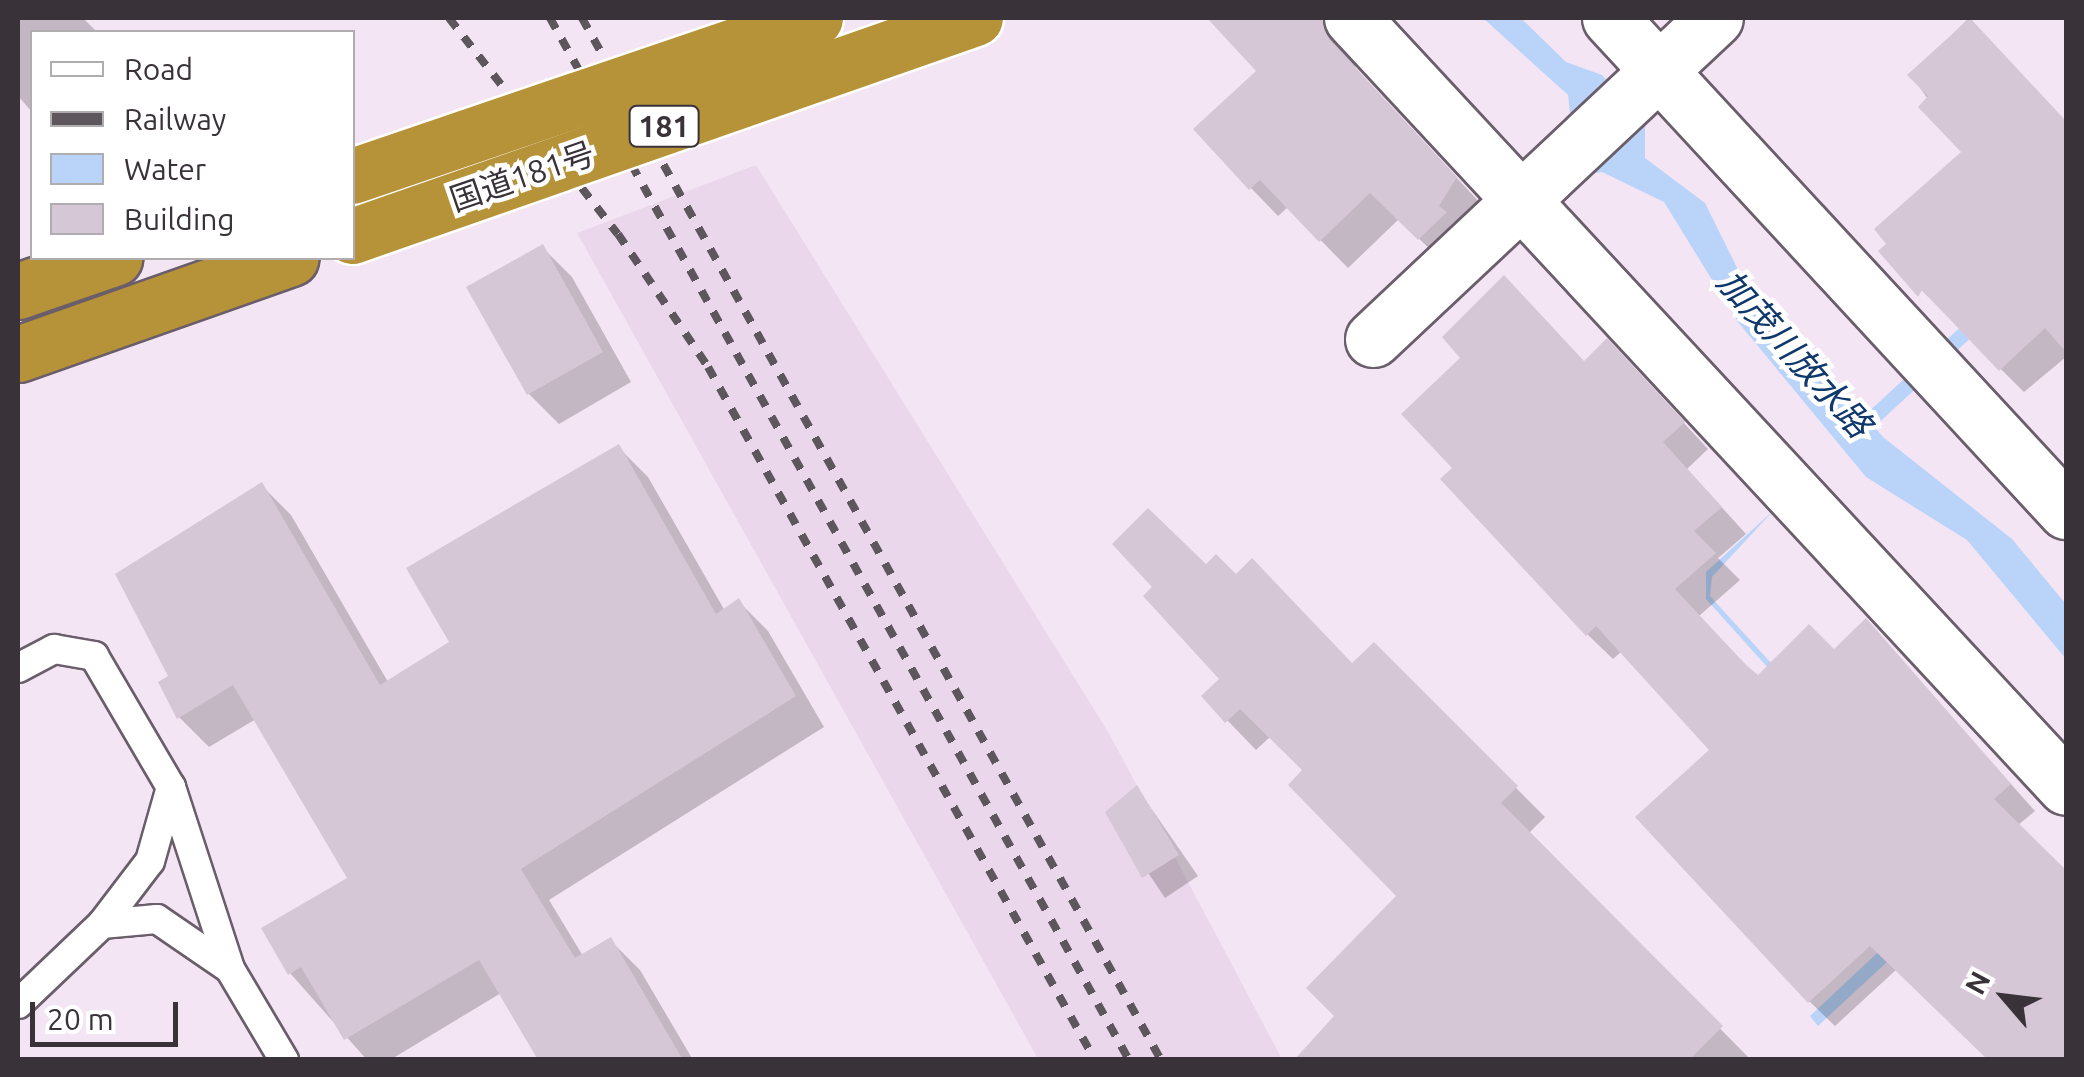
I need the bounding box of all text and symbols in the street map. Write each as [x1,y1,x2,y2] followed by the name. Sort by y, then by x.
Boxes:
[30,30,355,260] legend
[124,52,193,86] text: Road
[626,101,702,151] road number: 181
[124,102,226,136] text: Railway
[445,133,599,219] street label: 国道181号
[124,152,206,186] text: Water
[124,202,235,236] text: Building
[1709,261,1881,445] water label: 加茂川放水路
[1954,947,2054,1047] north arrow
[1958,966,1996,999] text: N
[35,982,182,1044] scale bar
[47,1002,114,1036] text: 20 m

